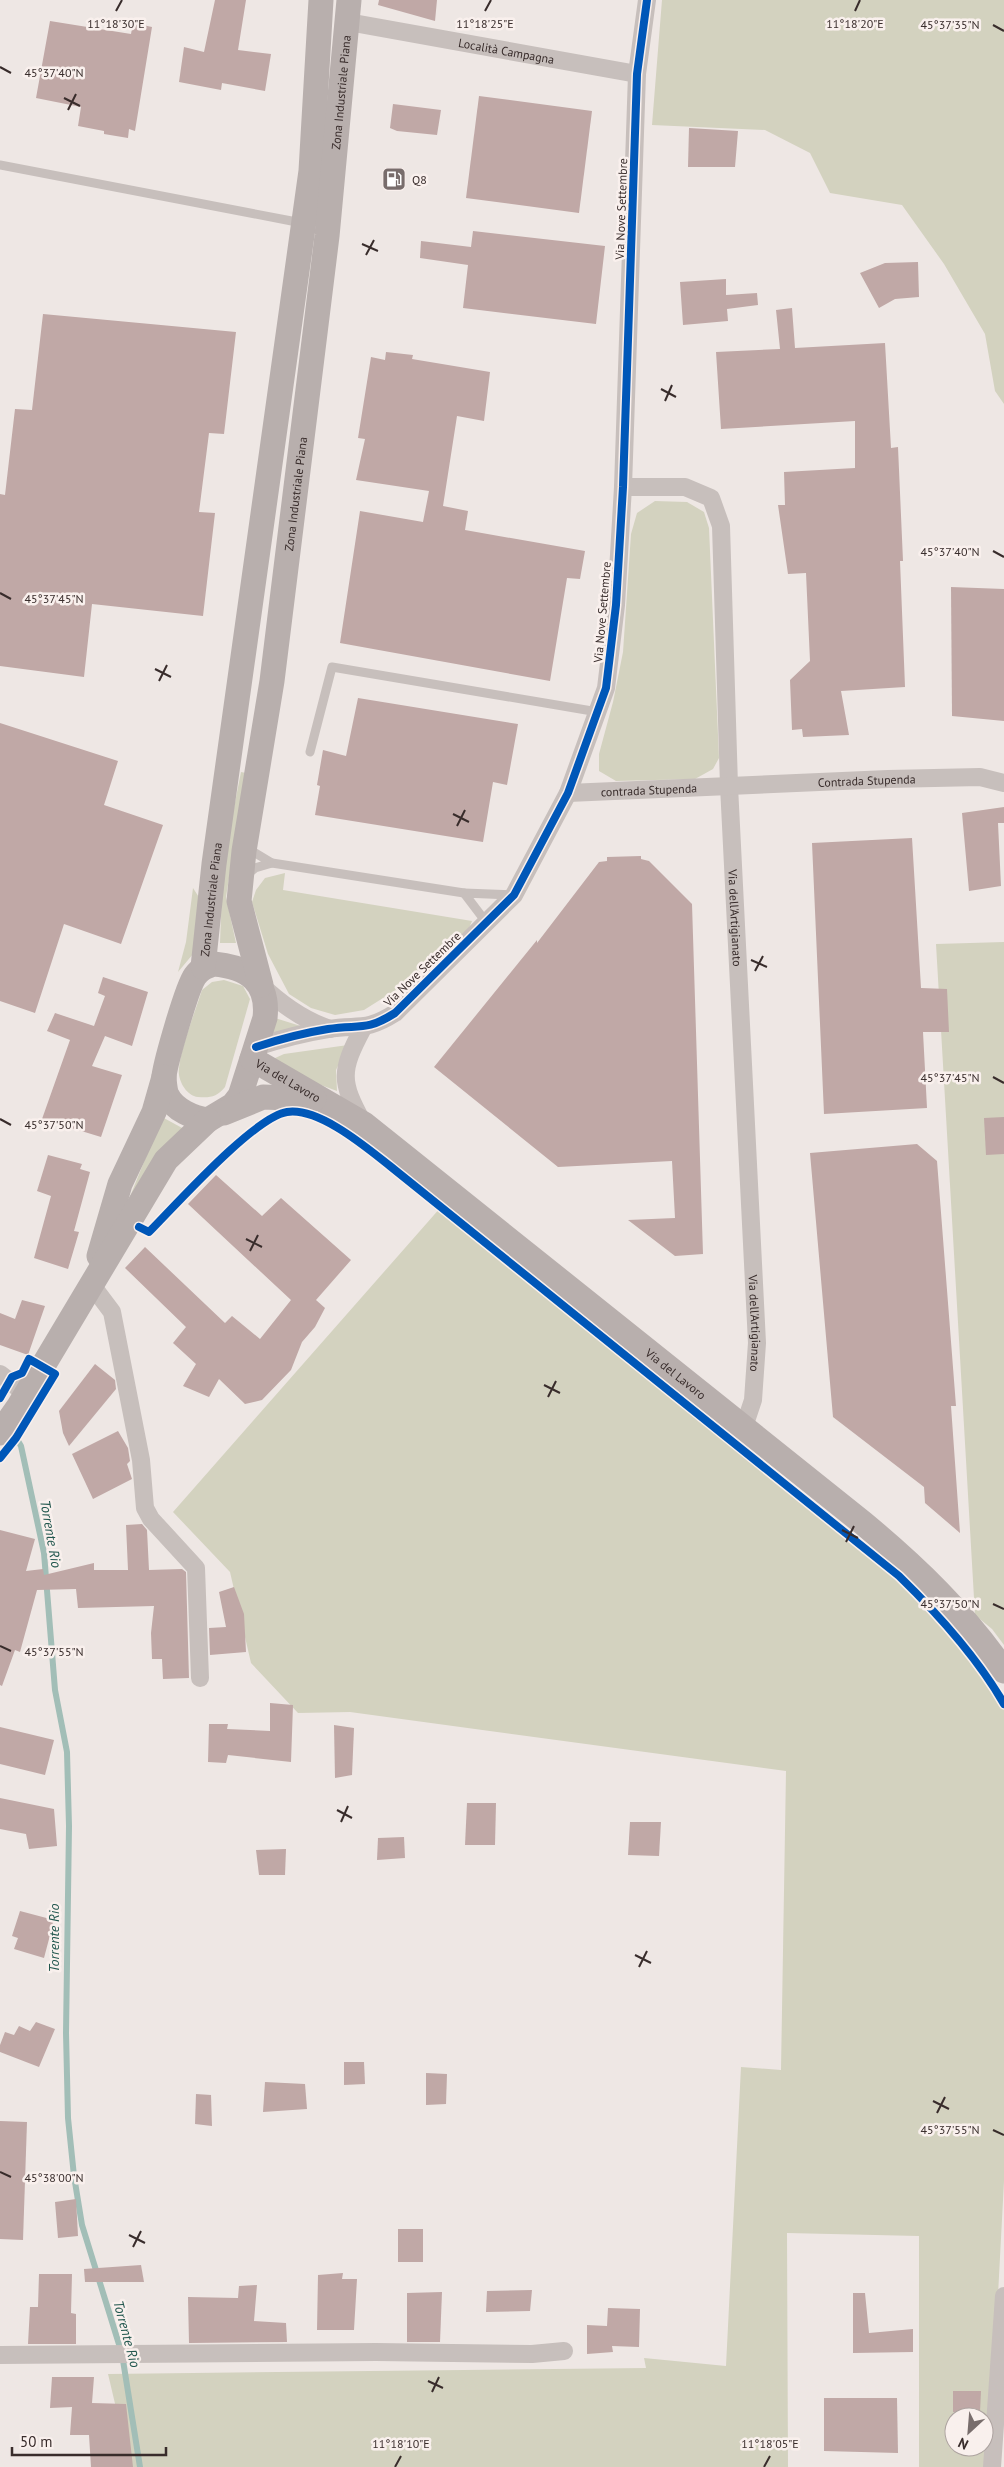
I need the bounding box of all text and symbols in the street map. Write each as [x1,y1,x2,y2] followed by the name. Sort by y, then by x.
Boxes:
[87,16,145,31] text: 11°18'30"E
[456,16,514,31] text: 11°18'25"E
[826,16,884,31] text: 11°18'20"E
[920,17,980,32] text: 45°37'35"N
[328,34,353,150] street label: Zona Industriale Piana
[457,35,556,66] street label: Località Campagna
[24,65,84,80] text: 45°37'40"N
[612,158,630,261] street label: Via Nove Settembre
[381,166,407,192] fuel station icon: Q8
[412,172,427,187] place label: Q8
[281,436,310,552] street label: Zona Industriale Piana
[920,544,980,559] text: 45°37'40"N
[590,561,614,664] street label: Via Nove Settembre
[24,591,84,606] text: 45°37'45"N
[818,771,916,790] street label: Contrada Stupenda
[600,780,697,799] street label: contrada Stupenda
[197,841,224,957] street label: Zona Industriale Piana
[726,868,746,967] street label: Via dell'Artigianato
[380,928,464,1010] street label: Via Nove Settembre
[252,1055,324,1105] street label: Via del Lavoro
[920,1070,980,1085] text: 45°37'45"N
[24,1117,84,1132] text: 45°37'50"N
[746,1273,764,1372] street label: Via dell'Artigianato
[642,1344,709,1402] street label: Via del Lavoro
[36,1499,66,1569] water label: Torrente Rio
[920,1596,980,1611] text: 45°37'50"N
[24,1644,84,1659] text: 45°37'55"N
[45,1904,63,1972] water label: Torrente Rio
[920,2122,980,2137] text: 45°37'55"N
[24,2170,84,2185] text: 45°38'00"N
[109,2298,145,2370] water label: Torrente Rio
[944,2407,994,2457] north arrow
[12,2424,166,2456] scale bar
[20,2432,53,2451] text: 50 m
[955,2434,971,2454] text: N
[372,2436,430,2451] text: 11°18'10"E
[741,2436,799,2451] text: 11°18'05"E

